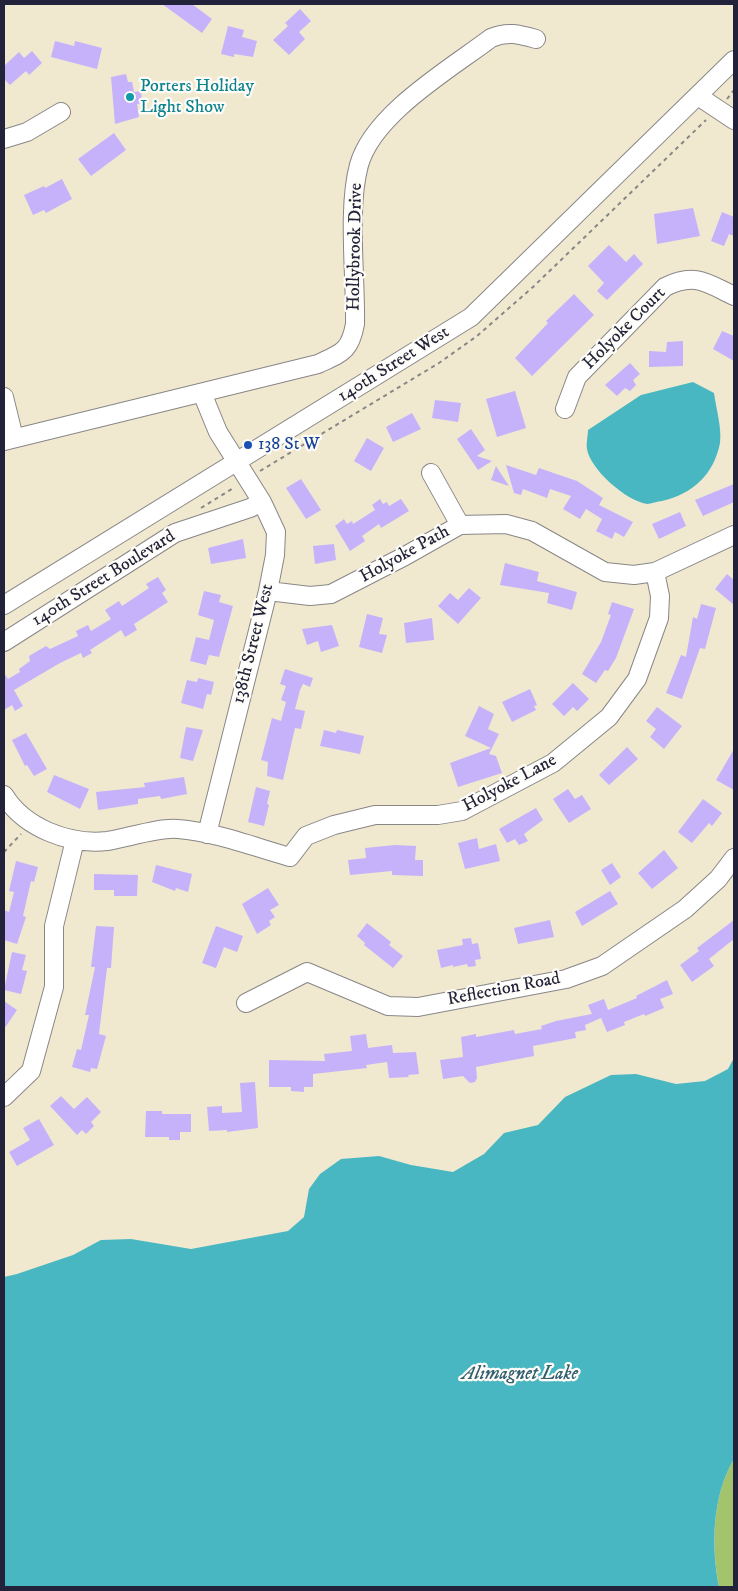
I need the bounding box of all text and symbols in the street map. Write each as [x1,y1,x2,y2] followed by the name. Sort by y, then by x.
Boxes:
[140,76,254,118] place label: Porters Holiday Light Show
[124,91,136,103] marker: Porters Holiday Light Show
[344,183,368,311] street label: Hollybrook Drive
[579,283,671,375] street label: Holyoke Court
[334,322,454,408] street label: 140th Street West
[258,434,320,456] place label: 138 St W
[242,439,254,451] marker: 138 St W
[356,521,454,589] street label: Holyoke Path
[28,526,180,632] street label: 140th Street Boulevard
[229,582,279,706] street label: 138th Street West
[459,750,561,818] street label: Holyoke Lane
[446,968,562,1012] street label: Reflection Road
[462,1364,578,1386] water label: Alimagnet Lake

